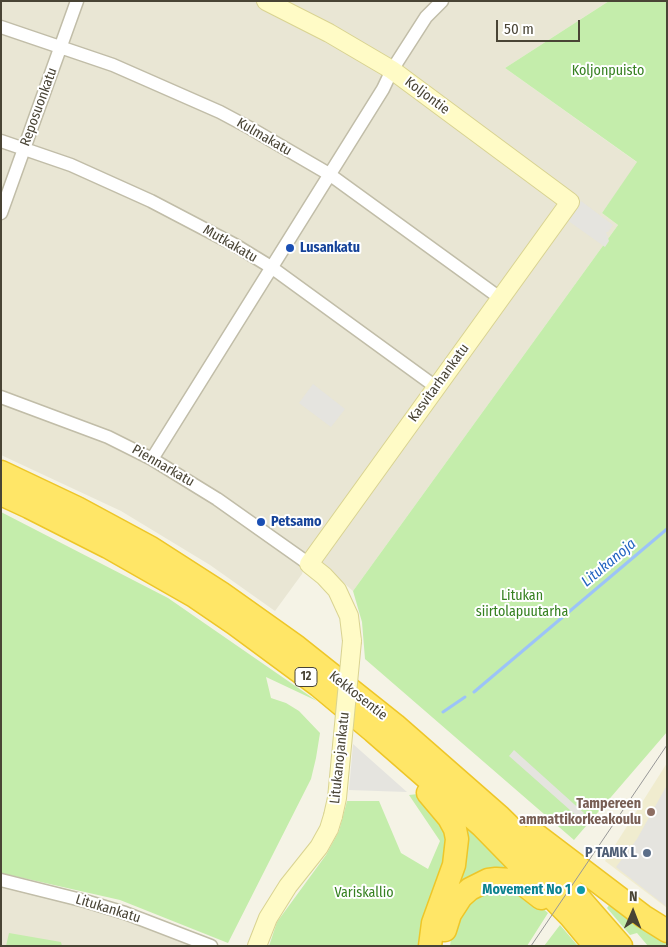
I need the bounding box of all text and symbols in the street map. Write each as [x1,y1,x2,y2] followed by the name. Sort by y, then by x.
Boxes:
[498,10,582,42] scale bar
[504,20,534,38] text: 50 m
[572,63,644,79] park label: Koljonpuisto
[17,65,61,149] street label: Reposuonkatu
[401,74,453,118] street label: Koljontie
[233,114,295,160] street label: Kulmakatu
[200,222,260,266] street label: Mutkakatu
[300,240,360,256] place label: Lusankatu
[284,242,296,254] marker: Lusankatu
[405,341,473,425] street label: Kasvitarhankatu
[129,441,197,491] street label: Piennarkatu
[271,514,321,530] place label: Petsamo
[255,516,267,528] marker: Petsamo
[578,535,640,591] water label: Litukanoja
[476,588,568,620] park label: Litukan siirtolapuutarha
[295,668,317,686] road number: 12
[325,668,391,724] street label: Kekkosentie
[327,711,353,805] street label: Litukanojankatu
[519,796,641,829] place label: Tampereen ammattikorkeakoulu
[645,806,657,818] marker: Tampereen ammattikorkeakoulu
[585,845,637,861] place label: P TAMK L
[641,847,653,859] marker: P TAMK L
[482,882,571,898] place label: Movement No 1
[575,884,587,896] marker: Movement No 1
[334,885,394,901] park label: Variskallio
[608,887,658,937] north arrow
[629,888,638,905] text: N
[73,891,143,927] street label: Litukankatu

